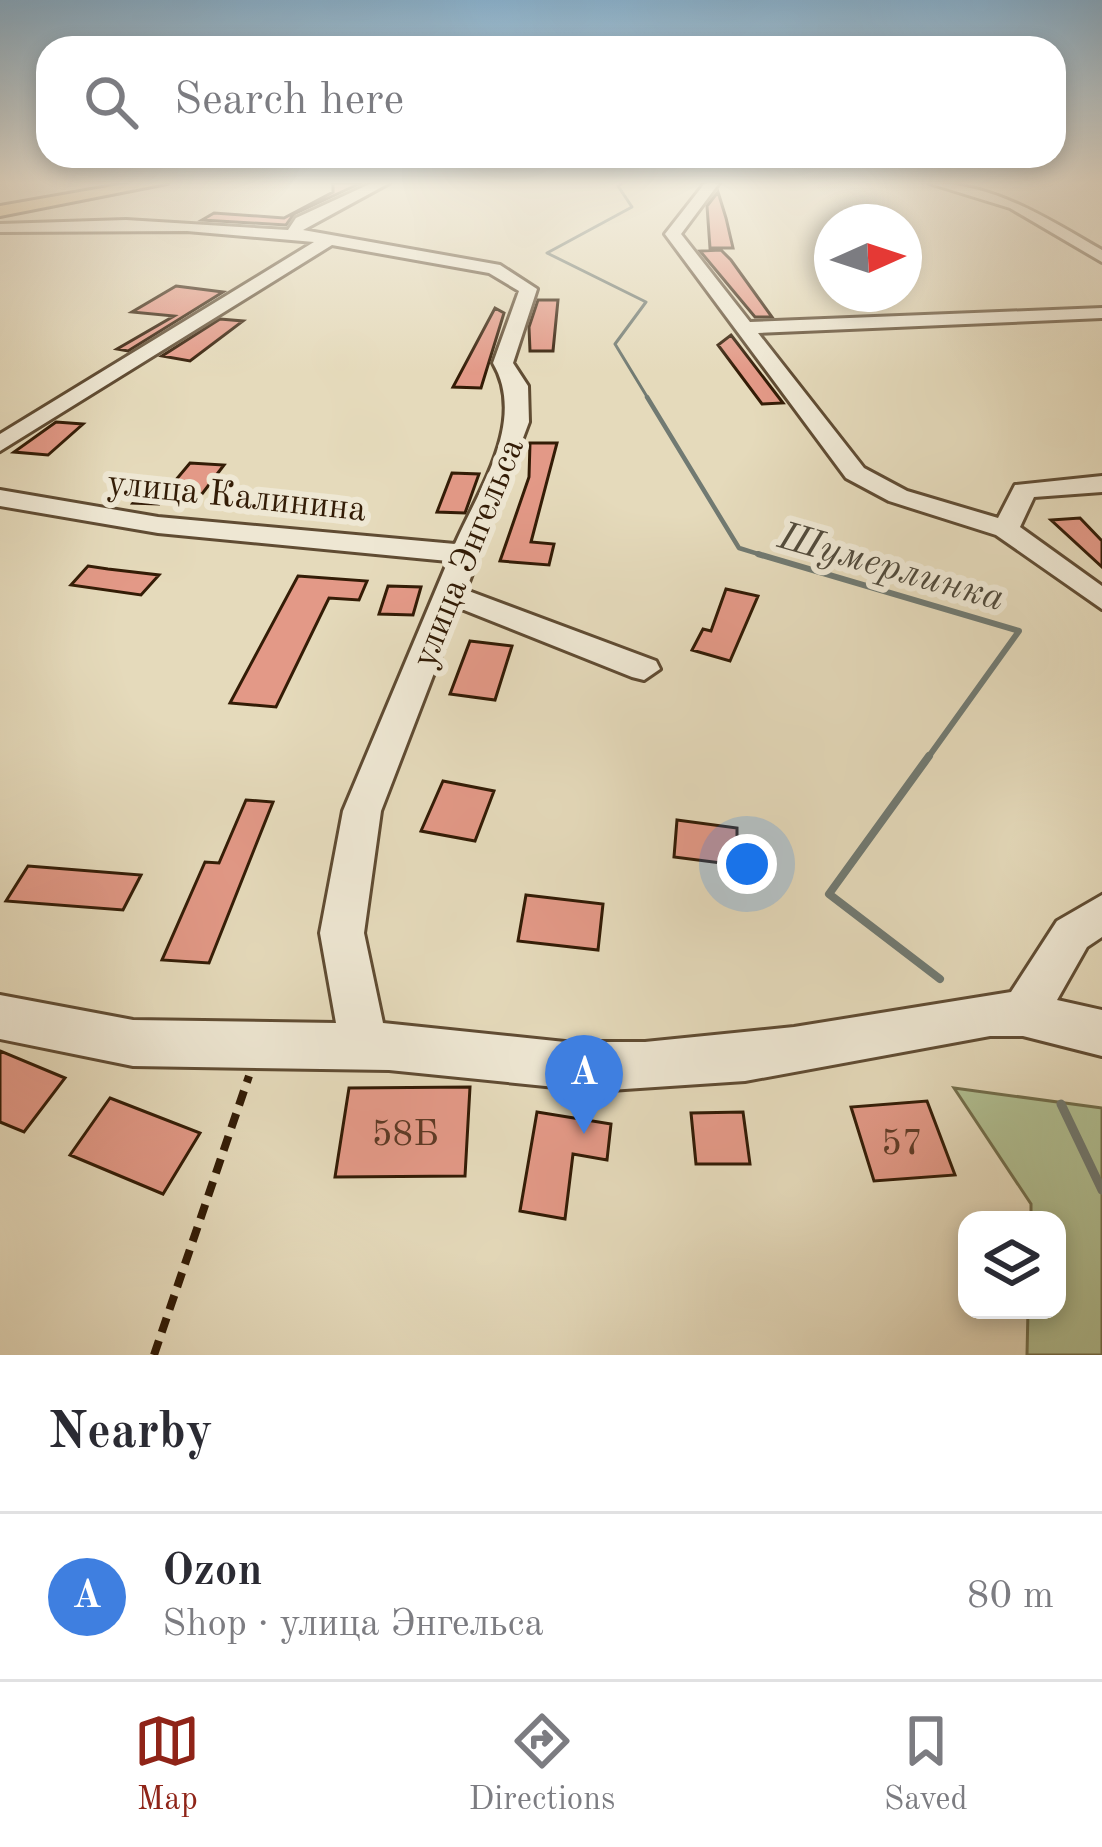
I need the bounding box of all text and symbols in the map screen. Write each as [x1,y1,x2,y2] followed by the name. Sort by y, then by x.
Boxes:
[36,36,1066,168] search box
[78,69,144,135] icon: search
[174,79,404,124] text: Search here
[814,204,922,312] north arrow
[407,434,532,673] street label: улица Энгельса
[105,466,368,530] street label: улица Калинина
[773,517,1009,619] water label: Шумерлинка
[717,834,777,894] your location
[545,1035,623,1134] pin: A
[371,1118,439,1154] house number: 58Б
[881,1127,923,1163] house number: 57
[958,1211,1066,1319] map controls
[958,1211,1066,1319] button: layers
[48,1408,213,1459] text: Nearby
[162,1550,262,1595] text: Ozon
[72,1577,102,1616] text: A
[967,1577,1054,1616] text: 80 m
[162,1605,544,1644] text: Shop · улица Энгельса
[134,1708,200,1821] tab: Map
[469,1708,615,1821] tab: Directions
[884,1708,968,1821] tab: Saved

